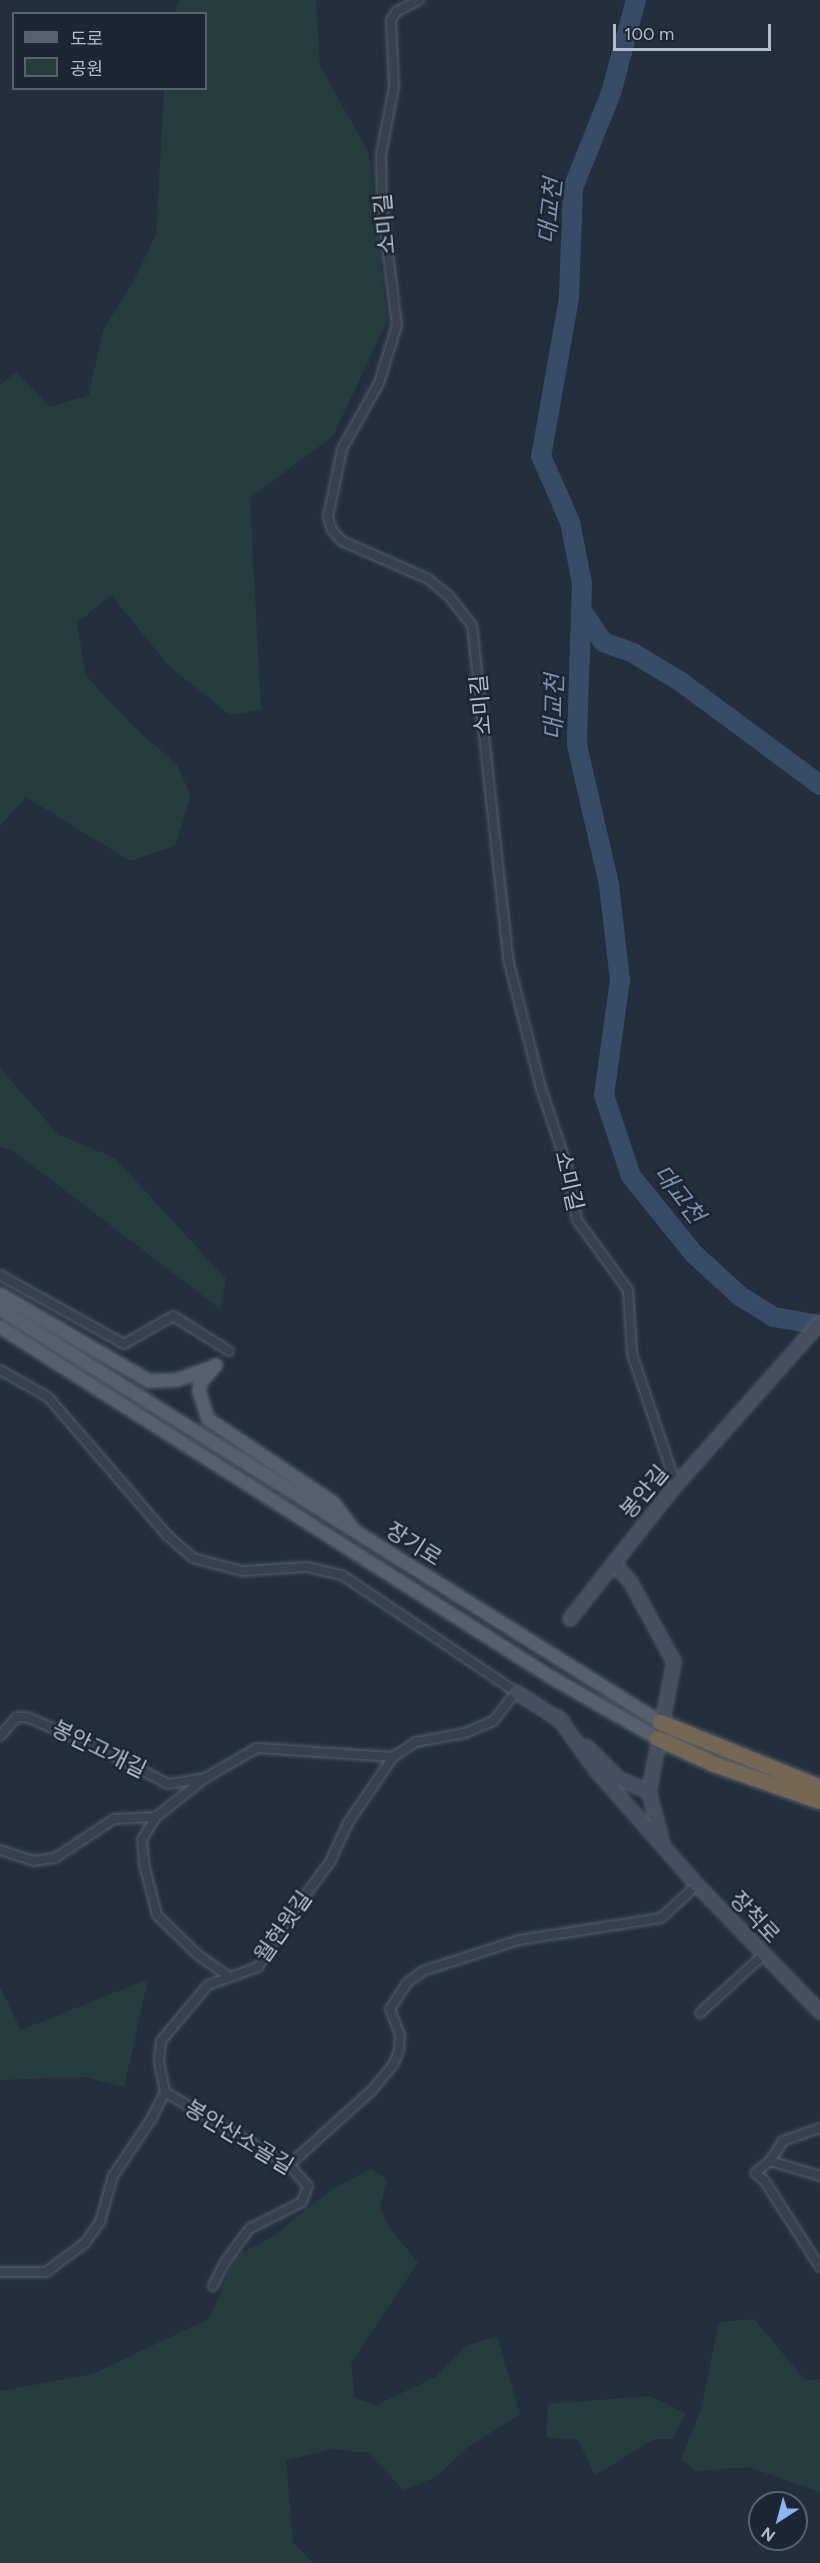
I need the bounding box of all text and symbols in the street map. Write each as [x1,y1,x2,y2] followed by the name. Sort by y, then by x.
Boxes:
[12,12,207,90] legend
[616,12,774,50] scale bar
[624,23,674,45] text: 100 m
[70,28,103,50] text: 도로
[70,58,103,80] text: 공원
[532,177,568,245] water label: 대교천
[369,193,401,255] street label: 소미길
[465,674,497,736] street label: 소미길
[539,674,569,740] water label: 대교천
[549,1148,589,1214] street label: 소미길
[647,1159,711,1229] water label: 대교천
[614,1460,674,1524] street label: 봉안길
[381,1517,447,1571] street label: 장기로
[48,1715,150,1783] street label: 봉안고개길
[249,1886,317,1968] street label: 월현윗길
[725,1886,785,1948] street label: 장척로
[180,2094,298,2180] street label: 봉안산소골길
[748,2491,808,2551] north arrow
[758,2523,779,2546] text: N

